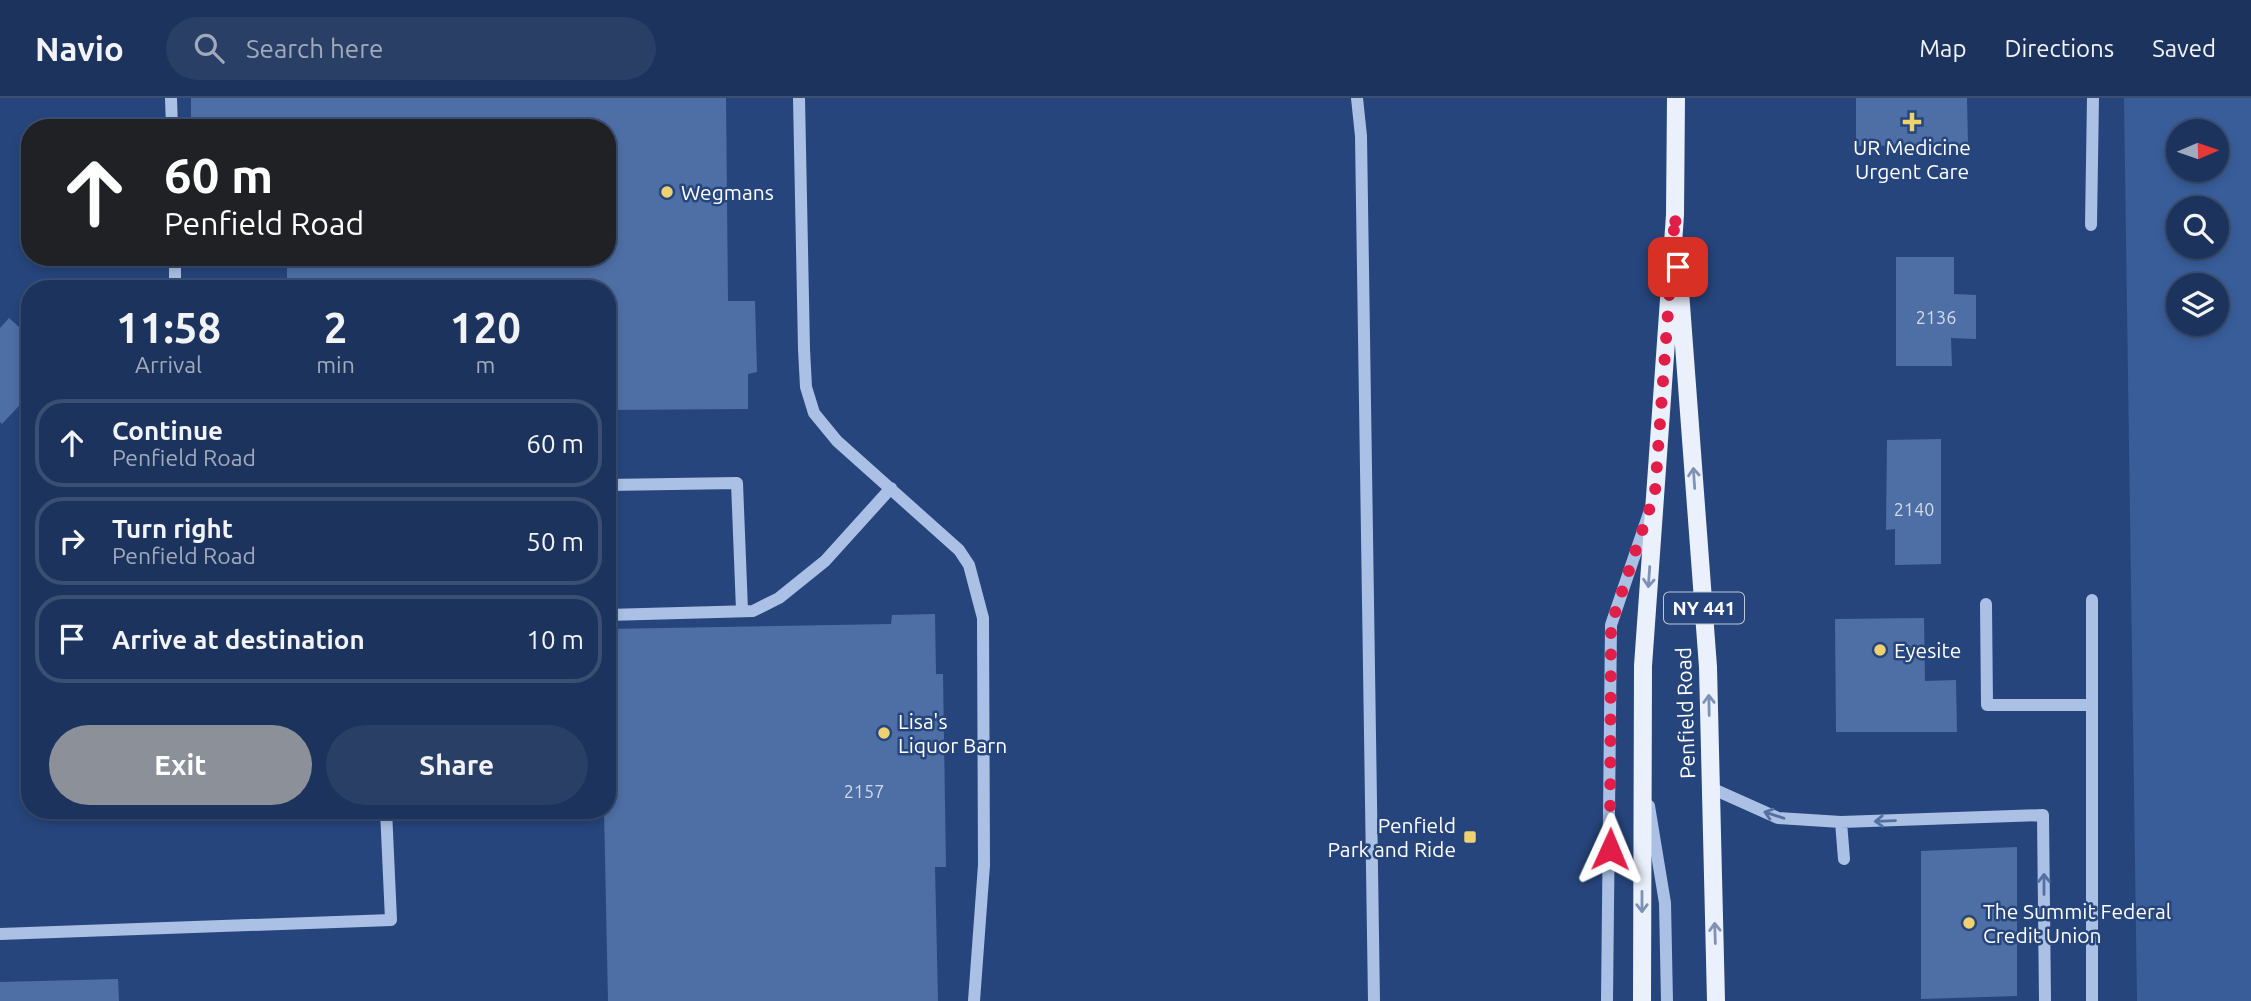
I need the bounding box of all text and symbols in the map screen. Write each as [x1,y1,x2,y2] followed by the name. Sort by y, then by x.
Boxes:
[166,17,656,80] search box
[190,29,228,67] icon: search
[35,30,124,67] text: Navio
[246,34,383,63] text: Search here
[1919,35,1966,62] text: Map
[2004,35,2114,62] text: Directions
[2152,35,2216,62] text: Saved
[1902,112,1922,132] marker: UR Medicine Urgent Care
[2166,119,2230,182] north arrow
[2166,119,2229,336] map controls
[1853,135,1971,183] place label: UR Medicine Urgent Care
[49,147,140,238] icon: ahead
[164,147,273,202] text: 60 m
[681,180,774,204] place label: Wegmans
[659,184,675,200] marker: Wegmans
[2166,196,2229,259] button: search
[164,205,364,241] text: Penfield Road
[1648,237,1708,297] pin
[1659,248,1697,286] icon: arrive
[2166,273,2229,336] button: layers
[116,304,221,351] text: 11:58
[324,304,347,351] text: 2
[450,304,521,351] text: 120
[1916,307,1956,327] house number: 2136
[135,352,202,377] text: Arrival
[316,352,355,377] text: min
[475,352,495,377] text: m
[112,416,223,445] text: Continue
[53,424,91,462] icon: ahead
[526,429,584,458] text: 60 m
[112,445,256,470] text: Penfield Road
[1687,468,1700,490] one-way arrow
[1894,499,1934,519] house number: 2140
[112,514,233,543] text: Turn right
[53,522,91,560] icon: right
[526,527,584,556] text: 50 m
[112,543,256,568] text: Penfield Road
[1642,565,1655,587] one-way arrow
[1664,593,1744,624] road number: NY 441
[53,620,91,658] icon: arrive
[112,625,365,654] text: Arrive at destination
[526,625,584,654] text: 10 m
[1894,638,1961,662] place label: Eyesite
[1872,642,1888,658] marker: Eyesite
[1671,647,1699,779] street label: Penfield Road
[1702,694,1716,717] one-way arrow
[898,709,1007,757] place label: Lisa's Liquor Barn
[49,725,312,805] button: Exit
[326,725,588,805] button: Share
[876,725,892,741] marker: Lisa's Liquor Barn
[844,781,884,801] house number: 2157
[1763,808,1785,820] one-way arrow
[1573,812,1647,886] position arrow
[1328,813,1456,861] place label: Penfield Park and Ride
[1874,814,1897,827] one-way arrow
[1462,829,1478,845] marker: Penfield Park and Ride
[2037,873,2051,896] one-way arrow
[1635,890,1649,913] one-way arrow
[1983,899,2171,947] place label: The Summit Federal Credit Union
[1961,915,1977,931] marker: The Summit Federal Credit Union
[1708,922,1721,945] one-way arrow

